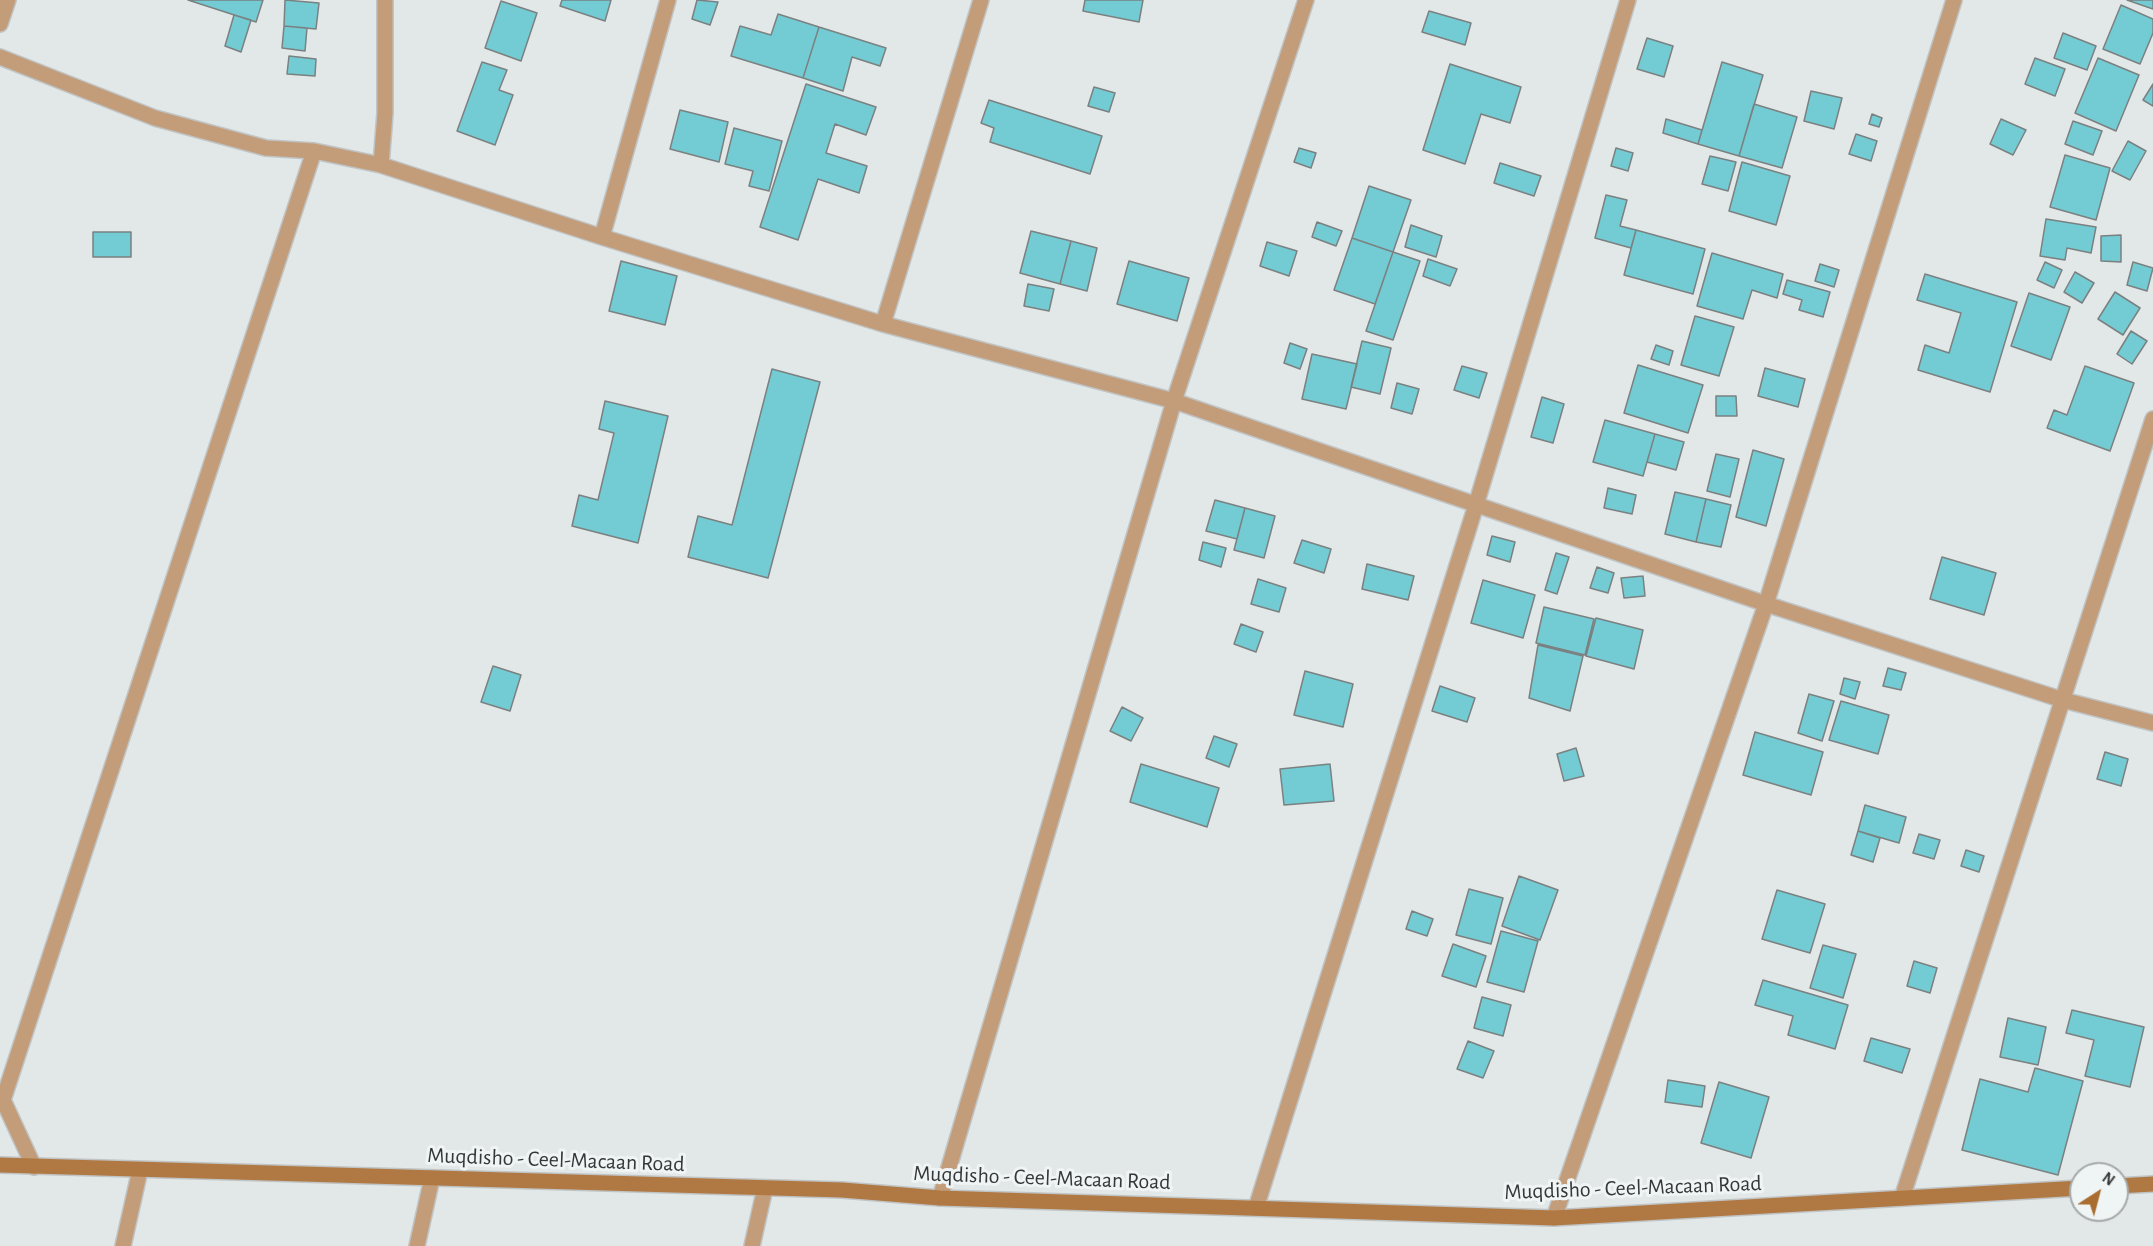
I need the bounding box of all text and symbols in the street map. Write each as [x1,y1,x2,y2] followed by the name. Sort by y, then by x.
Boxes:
[427,1142,685,1178] street label: Muqdisho - Ceel-Macaan Road
[913,1160,1171,1196] street label: Muqdisho - Ceel-Macaan Road
[2069,1162,2129,1222] north arrow
[2099,1169,2118,1189] text: N
[1504,1170,1762,1206] street label: Muqdisho - Ceel-Macaan Road

